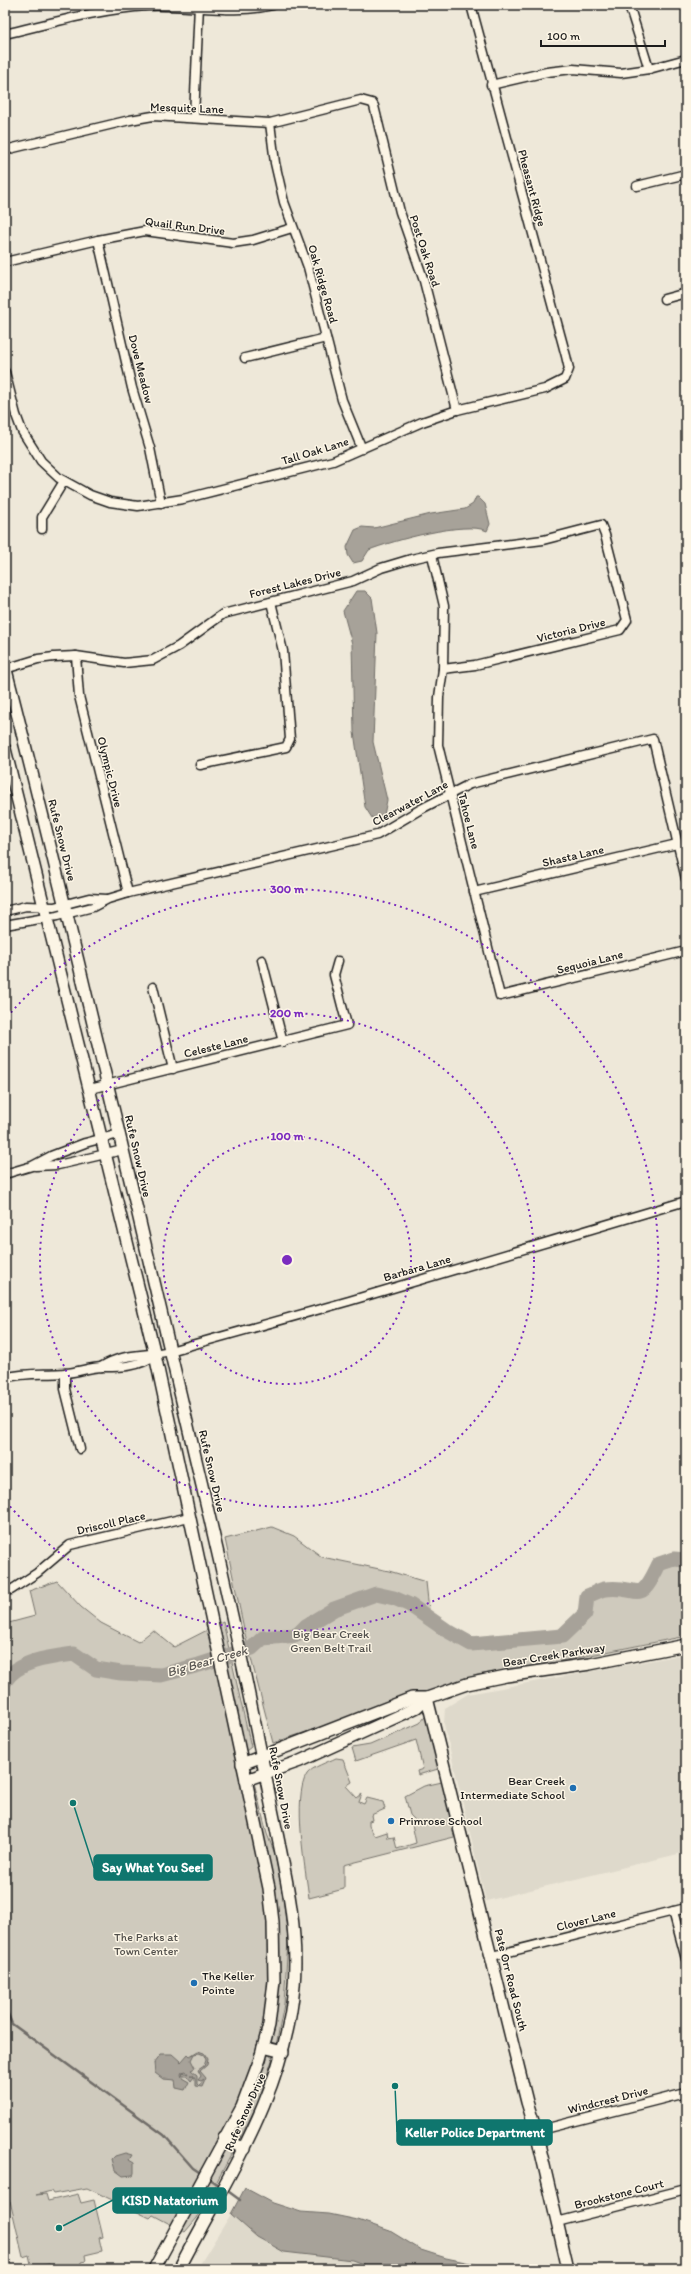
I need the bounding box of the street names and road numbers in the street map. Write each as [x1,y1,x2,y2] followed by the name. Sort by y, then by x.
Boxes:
[150,100,224,116] street label: Mesquite Lane
[515,148,549,228] street label: Pheasant Ridge
[407,213,443,289] street label: Post Oak Road
[144,214,226,238] street label: Quail Run Drive
[305,243,341,325] street label: Oak Ridge Road
[126,333,156,405] street label: Dove Meadow
[280,434,351,468] street label: Tall Oak Lane
[248,565,342,601] street label: Forest Lakes Drive
[535,615,607,645] street label: Victoria Drive
[94,735,126,809] street label: Olympic Drive
[370,777,450,829] street label: Clearwater Lane
[455,792,483,851] street label: Tahoe Lane
[45,798,79,883] street label: Rufe Snow Drive
[541,842,605,870] street label: Shasta Lane
[555,947,625,977] street label: Sequoia Lane
[182,1031,250,1061] street label: Celeste Lane
[122,1114,154,1199] street label: Rufe Snow Drive
[382,1252,453,1284] street label: Barbara Lane
[196,1429,228,1514] street label: Rufe Snow Drive
[75,1508,147,1538] street label: Driscoll Place
[502,1640,606,1670] street label: Bear Creek Parkway
[266,1745,296,1831] street label: Rufe Snow Drive
[555,1906,617,1934] street label: Clover Lane
[491,1927,531,2033] street label: Pate Orr Road South
[222,2071,269,2153] street label: Rufe Snow Drive
[566,2083,650,2117] street label: Windcrest Drive
[573,2176,666,2212] street label: Brookstone Court

